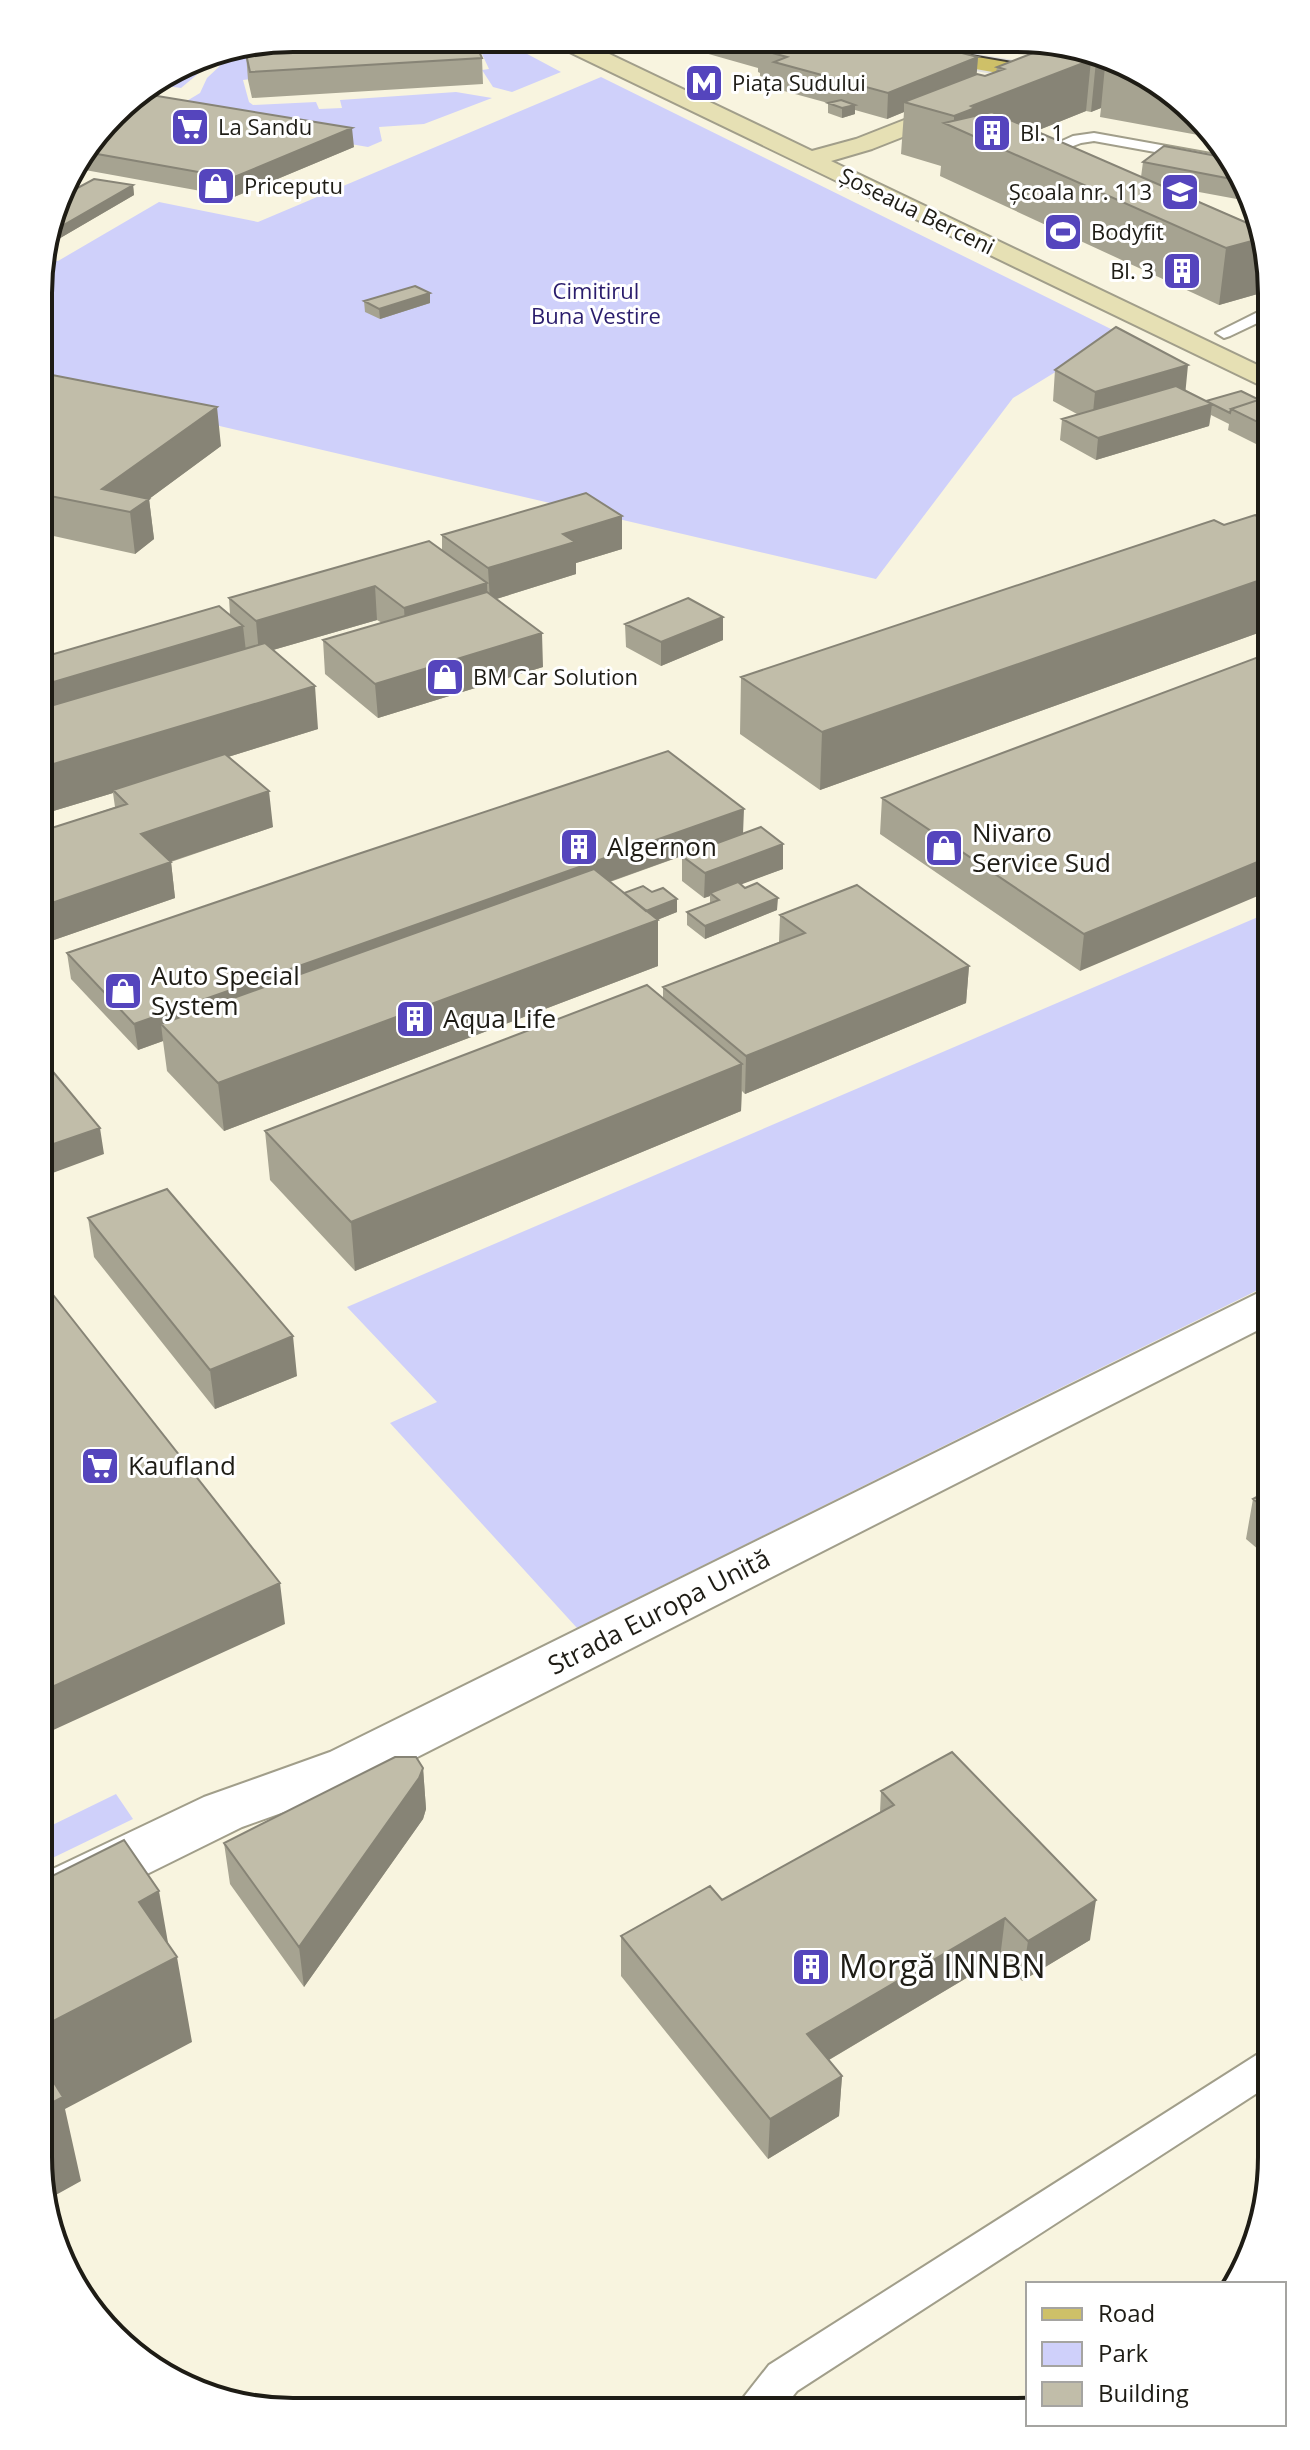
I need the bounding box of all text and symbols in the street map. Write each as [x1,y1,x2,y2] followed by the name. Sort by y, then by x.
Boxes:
[683,62,725,104] metro station icon: Piața Sudului
[732,67,866,97] place label: Piața Sudului
[169,106,211,148] supermarket icon: La Sandu
[218,111,312,141] place label: La Sandu
[971,112,1013,154] building icon: Bl. 1
[1020,117,1064,147] place label: Bl. 1
[835,160,1000,261] street label: Șoseaua Berceni
[195,165,237,207] shop icon: Priceputu
[244,170,343,200] place label: Priceputu
[1159,171,1201,213] school or university icon: Școala nr. 113
[1009,176,1152,206] place label: Școala nr. 113
[1042,211,1084,253] sports icon: Bodyfit
[1091,216,1164,246] place label: Bodyfit
[1161,250,1203,292] building icon: Bl. 3
[1110,255,1154,285] place label: Bl. 3
[531,275,661,330] park label: Cimitirul Buna Vestire
[424,656,466,698] shop icon: BM Car Solution
[473,661,638,691] place label: BM Car Solution
[972,814,1111,880] place label: Nivaro Service Sud
[558,826,600,868] building icon: Algernon
[923,827,965,869] shop icon: Nivaro Service Sud
[607,828,717,864] place label: Algernon
[151,957,300,1023] place label: Auto Special System
[102,970,144,1012] shop icon: Auto Special System
[394,998,436,1040] building icon: Aqua Life
[443,1000,556,1036] place label: Aqua Life
[79,1445,121,1487] supermarket icon: Kaufland
[128,1447,236,1483] place label: Kaufland
[541,1540,776,1683] street label: Strada Europa Unită
[839,1944,1045,1987] place label: Morgă INNBN
[790,1946,832,1988] building icon: Morgă INNBN
[1026,2282,1286,2426] legend
[1098,2296,1155,2329] text: Road
[1098,2336,1149,2369] text: Park
[1098,2376,1189,2409] text: Building

